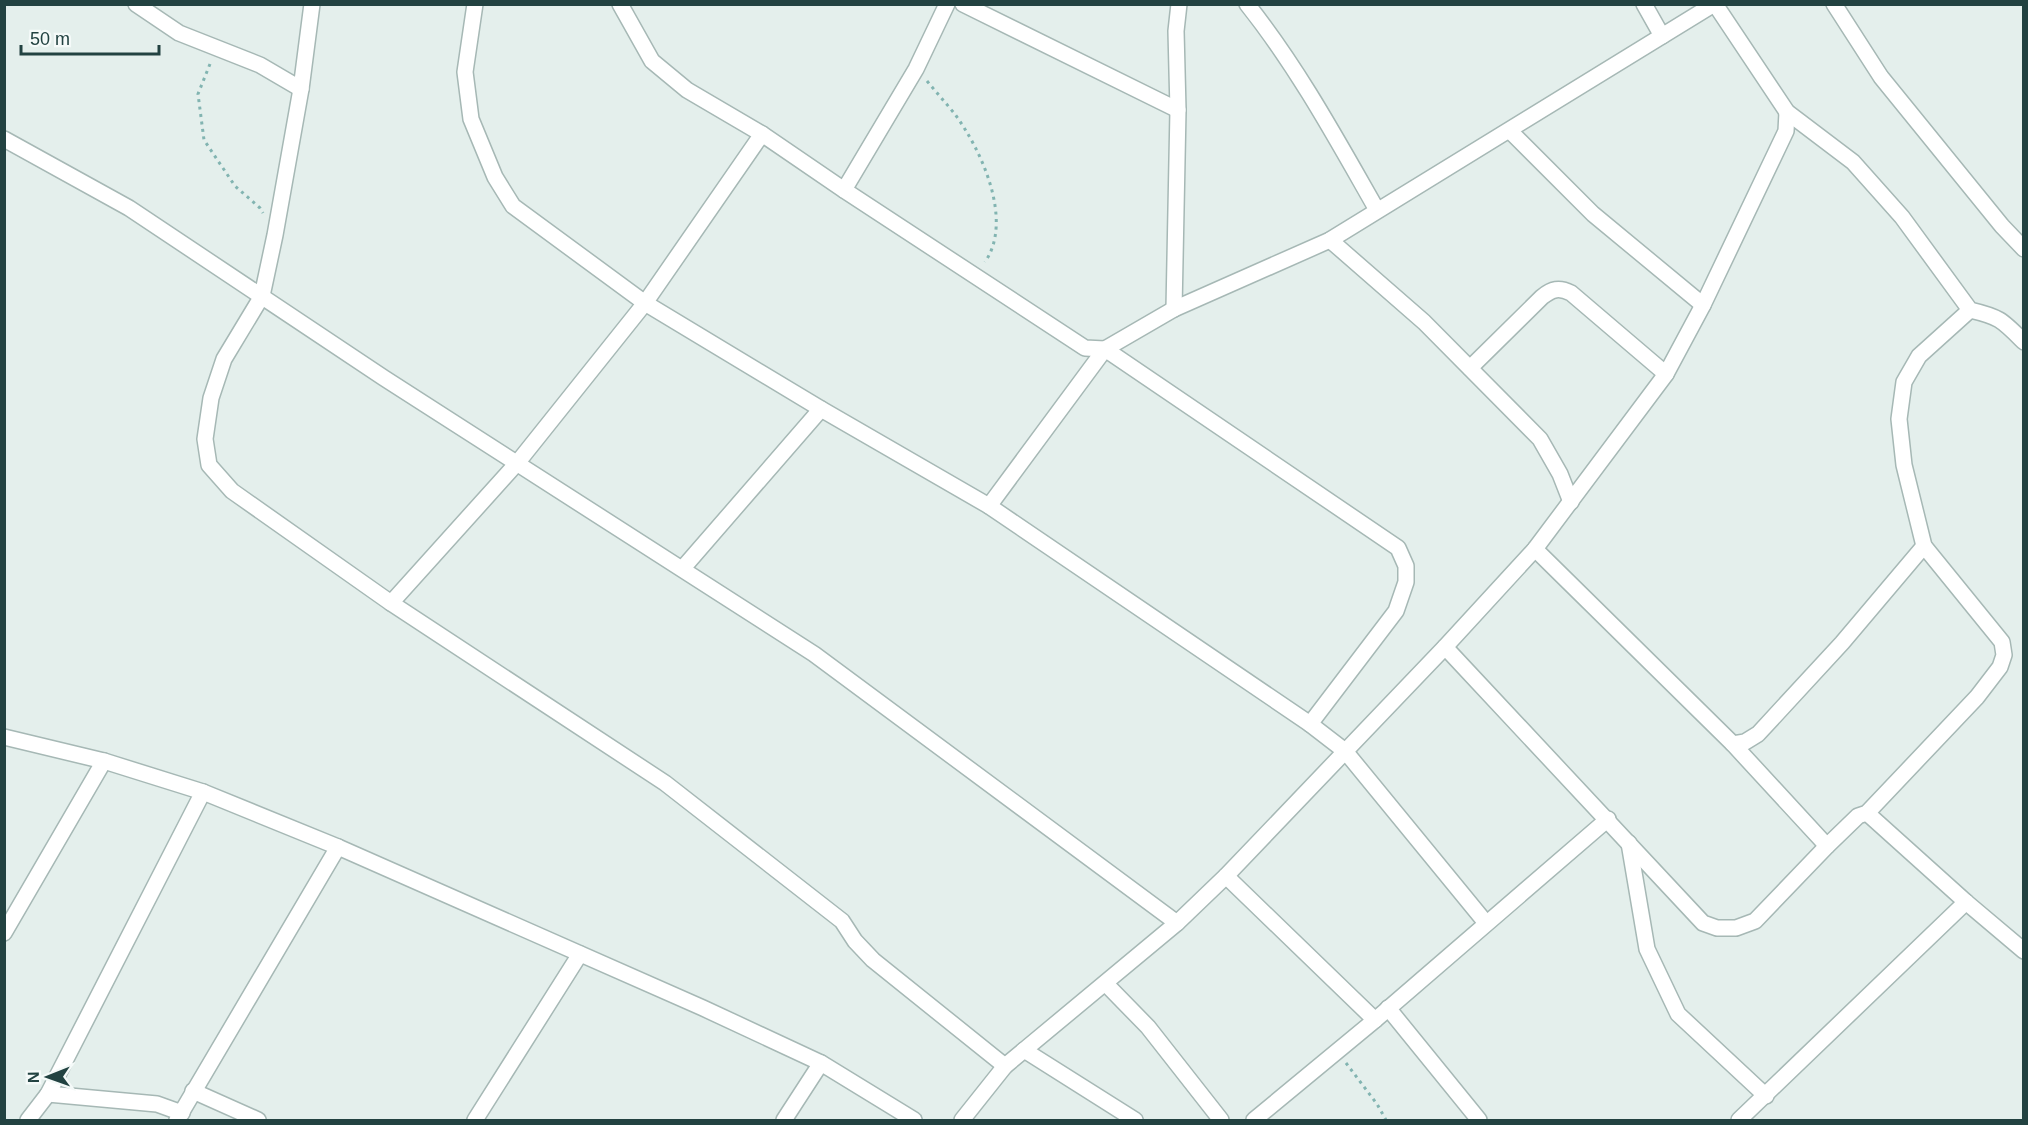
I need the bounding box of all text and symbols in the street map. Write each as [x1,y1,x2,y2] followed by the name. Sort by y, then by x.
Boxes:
[21,18,159,56] scale bar
[30,29,70,49] text: 50 m
[18,1047,78,1107] north arrow
[25,1071,42,1083] text: N

